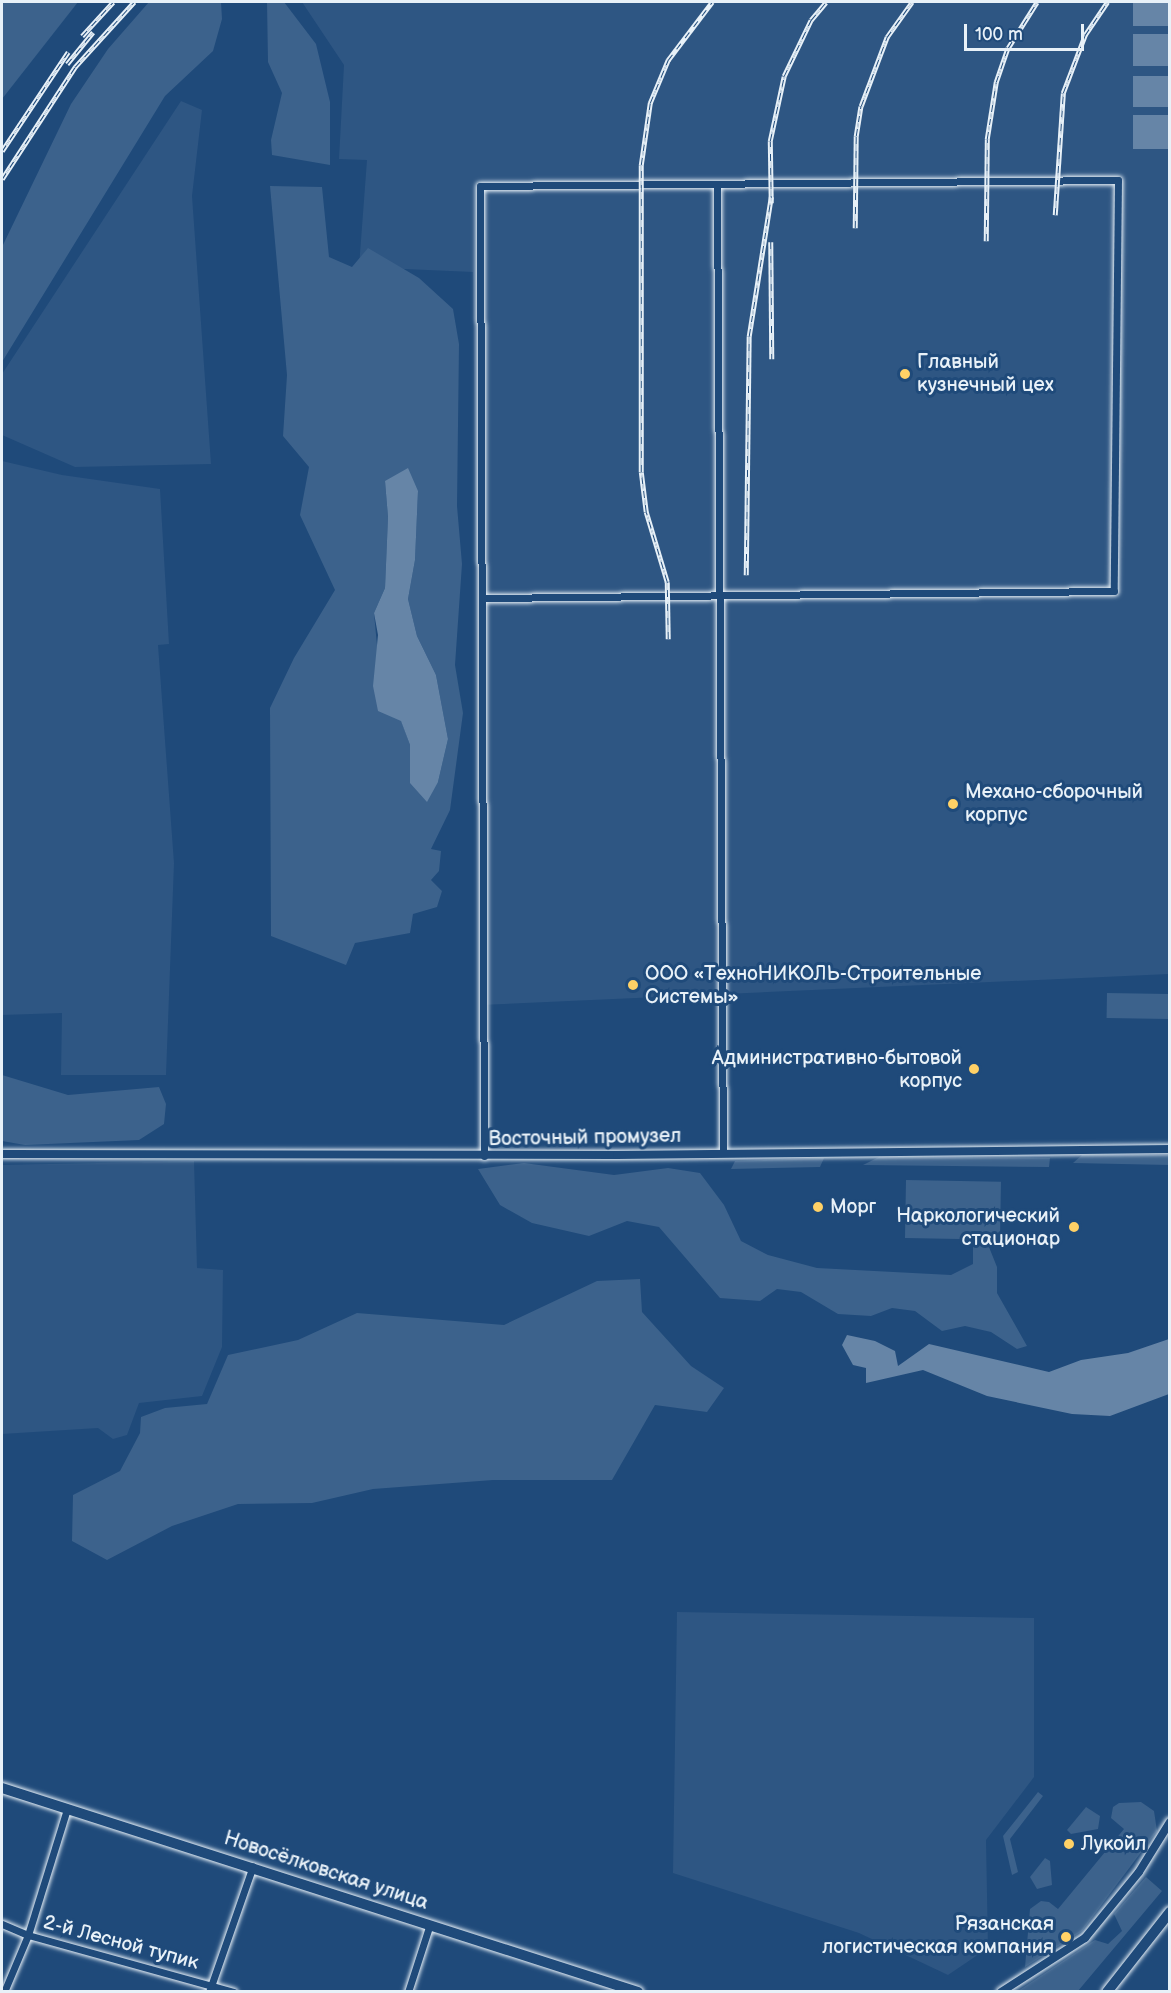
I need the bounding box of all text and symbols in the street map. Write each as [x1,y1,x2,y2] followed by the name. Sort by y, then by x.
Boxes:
[967,12,1087,50] scale bar
[975,24,1023,45] text: 100 m
[917,350,1054,397] place label: Главный кузнечный цех
[898,367,912,381] marker: Главный кузнечный цех
[965,780,1143,827] place label: Механо-сборочный корпус
[946,797,960,811] marker: Механо-сборочный корпус
[645,962,981,1009] place label: ООО «ТехноНИКОЛЬ-Строительные Системы»
[626,978,640,992] marker: ООО «ТехноНИКОЛЬ-Строительные Системы»
[712,1046,962,1093] place label: Административно-бытовой корпус
[967,1062,981,1076] marker: Административно-бытовой корпус
[488,1124,682,1152] street label: Восточный промузел
[830,1195,876,1219] place label: Морг
[811,1200,825,1214] marker: Морг
[896,1204,1060,1251] place label: Наркологический стационар
[1065,1218,1083,1236] marker: Наркологический стационар
[221,1827,431,1915] street label: Новосёлковская улица
[1081,1832,1146,1856] place label: Лукойл
[1062,1837,1076,1851] marker: Лукойл
[41,1911,201,1975] street label: 2-й Лесной тупик
[822,1913,1054,1960] place label: Рязанская логистическая компания
[1059,1930,1073,1944] marker: Рязанская логистическая компания

